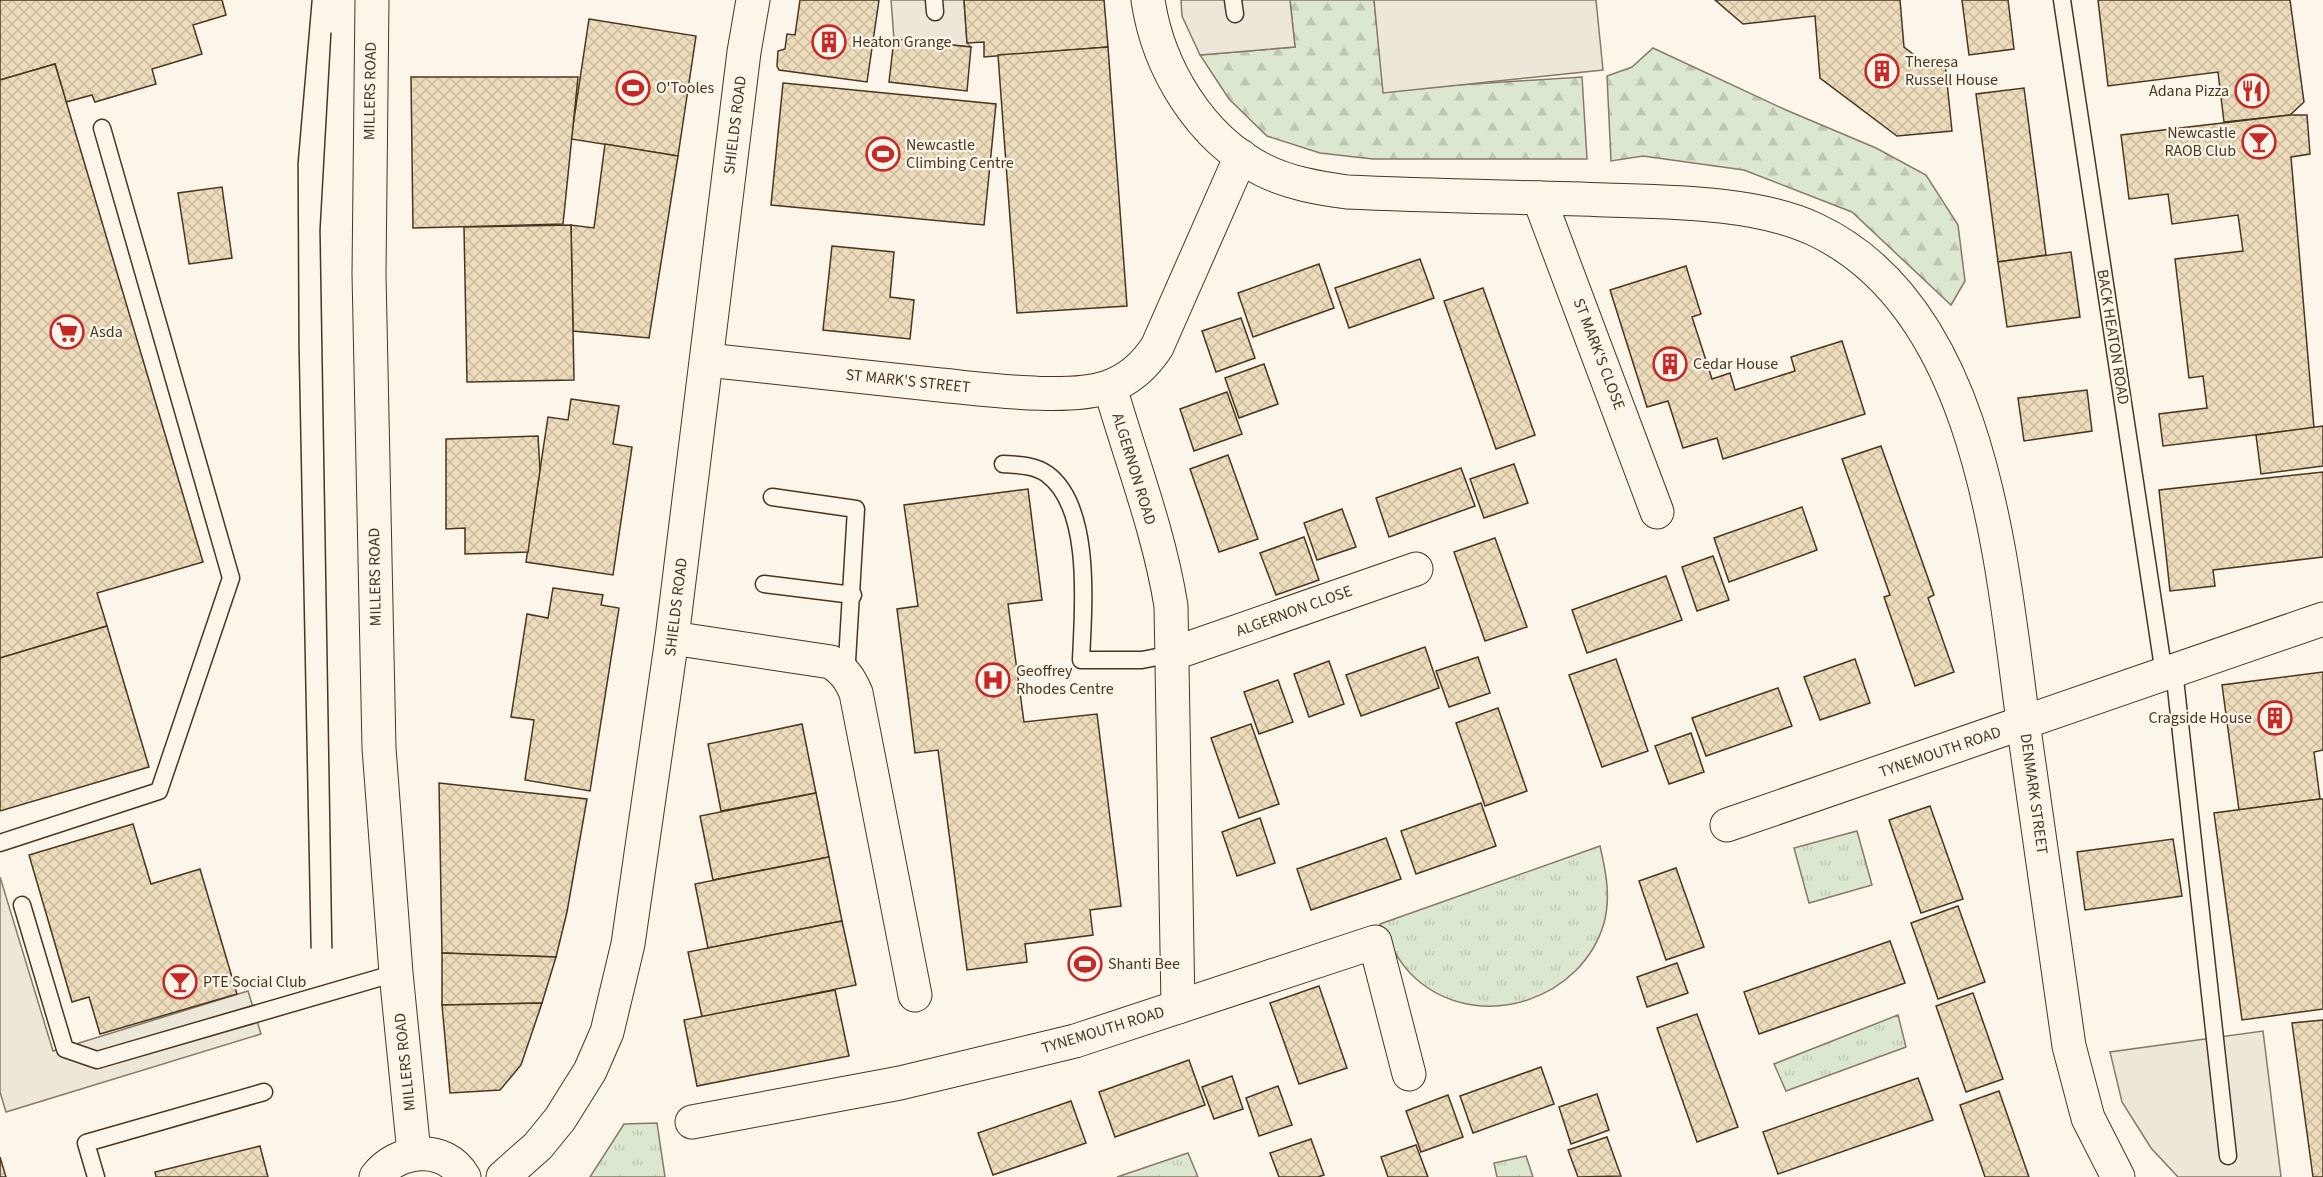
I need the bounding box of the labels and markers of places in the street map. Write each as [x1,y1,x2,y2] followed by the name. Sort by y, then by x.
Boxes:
[811,24,847,60] building icon: Heaton Grange
[852,31,952,53] place label: Heaton Grange
[1905,51,1998,91] place label: Theresa Russell House
[1864,53,1900,89] building icon: Theresa Russell House
[615,70,651,106] sports icon: O'Tooles
[2234,73,2270,109] restaurant icon: Adana Pizza
[656,77,714,99] place label: O'Tooles
[2149,80,2229,102] place label: Adana Pizza
[2164,122,2236,162] place label: Newcastle RAOB Club
[2241,124,2277,160] bar icon: Newcastle RAOB Club
[906,134,1014,174] place label: Newcastle Climbing Centre
[865,136,901,172] sports icon: Newcastle Climbing Centre
[49,314,85,350] supermarket icon: Asda
[90,321,123,343] place label: Asda
[1652,346,1688,382] building icon: Cedar House
[1693,353,1778,375] place label: Cedar House
[1016,660,1114,700] place label: Geoffrey Rhodes Centre
[975,662,1011,698] hospital icon: Geoffrey Rhodes Centre
[2257,700,2293,736] building icon: Cragside House
[2148,707,2252,729] place label: Cragside House
[1067,946,1103,982] sports icon: Shanti Bee
[1108,953,1180,975] place label: Shanti Bee
[162,964,198,1000] bar icon: PTE Social Club
[203,971,307,993] place label: PTE Social Club

